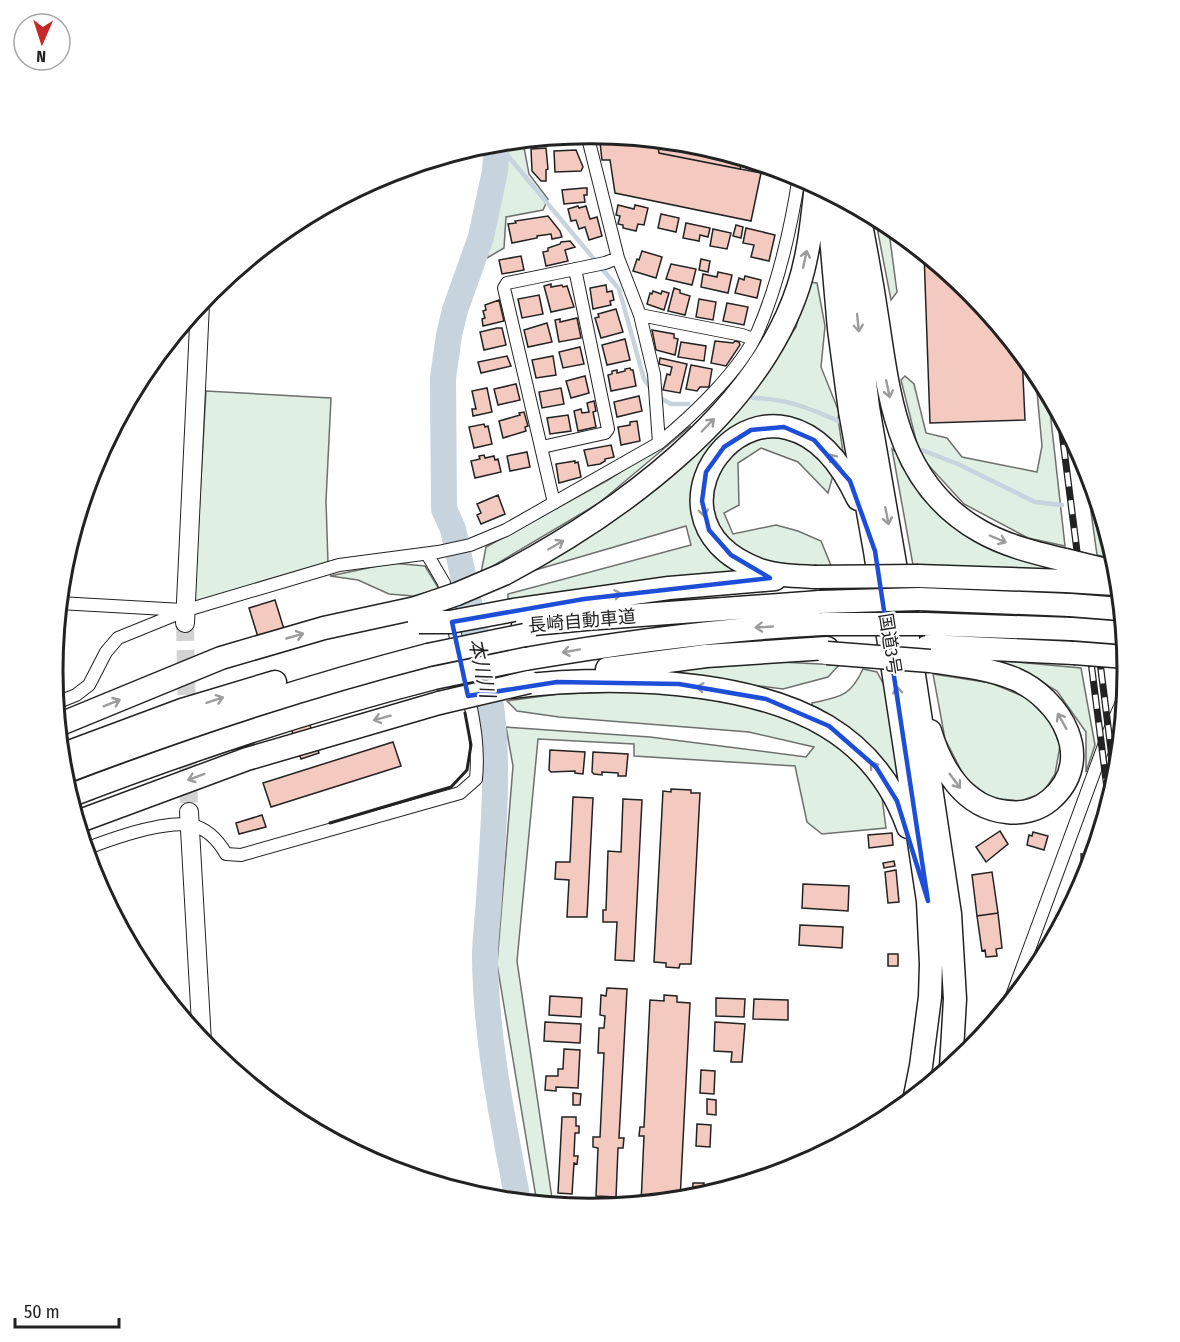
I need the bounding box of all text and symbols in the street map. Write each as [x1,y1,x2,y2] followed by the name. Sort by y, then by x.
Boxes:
[12,12,72,72] north arrow
[36,47,47,66] text: N
[800,250,812,269] one-way arrow
[852,313,863,332] one-way arrow
[883,379,894,398] one-way arrow
[701,418,715,433] one-way arrow
[828,453,841,469] one-way arrow
[698,497,709,517] one-way arrow
[882,505,893,525] one-way arrow
[988,534,1007,545] one-way arrow
[547,539,564,551] one-way arrow
[603,590,623,601] one-way arrow
[527,605,637,637] street label: 長崎自動車道
[874,612,906,676] street label: 国道3号
[755,622,775,633] one-way arrow
[285,630,304,642] one-way arrow
[464,636,500,702] water label: 本川川
[561,645,581,656] one-way arrow
[696,682,716,693] one-way arrow
[892,686,903,705] one-way arrow
[205,694,224,705] one-way arrow
[102,697,121,708] one-way arrow
[373,713,392,725] one-way arrow
[1056,713,1068,730] one-way arrow
[870,762,883,778] one-way arrow
[188,773,206,784] one-way arrow
[949,773,962,789] one-way arrow
[15,1291,118,1329] scale bar
[24,1301,60,1323] text: 50 m

